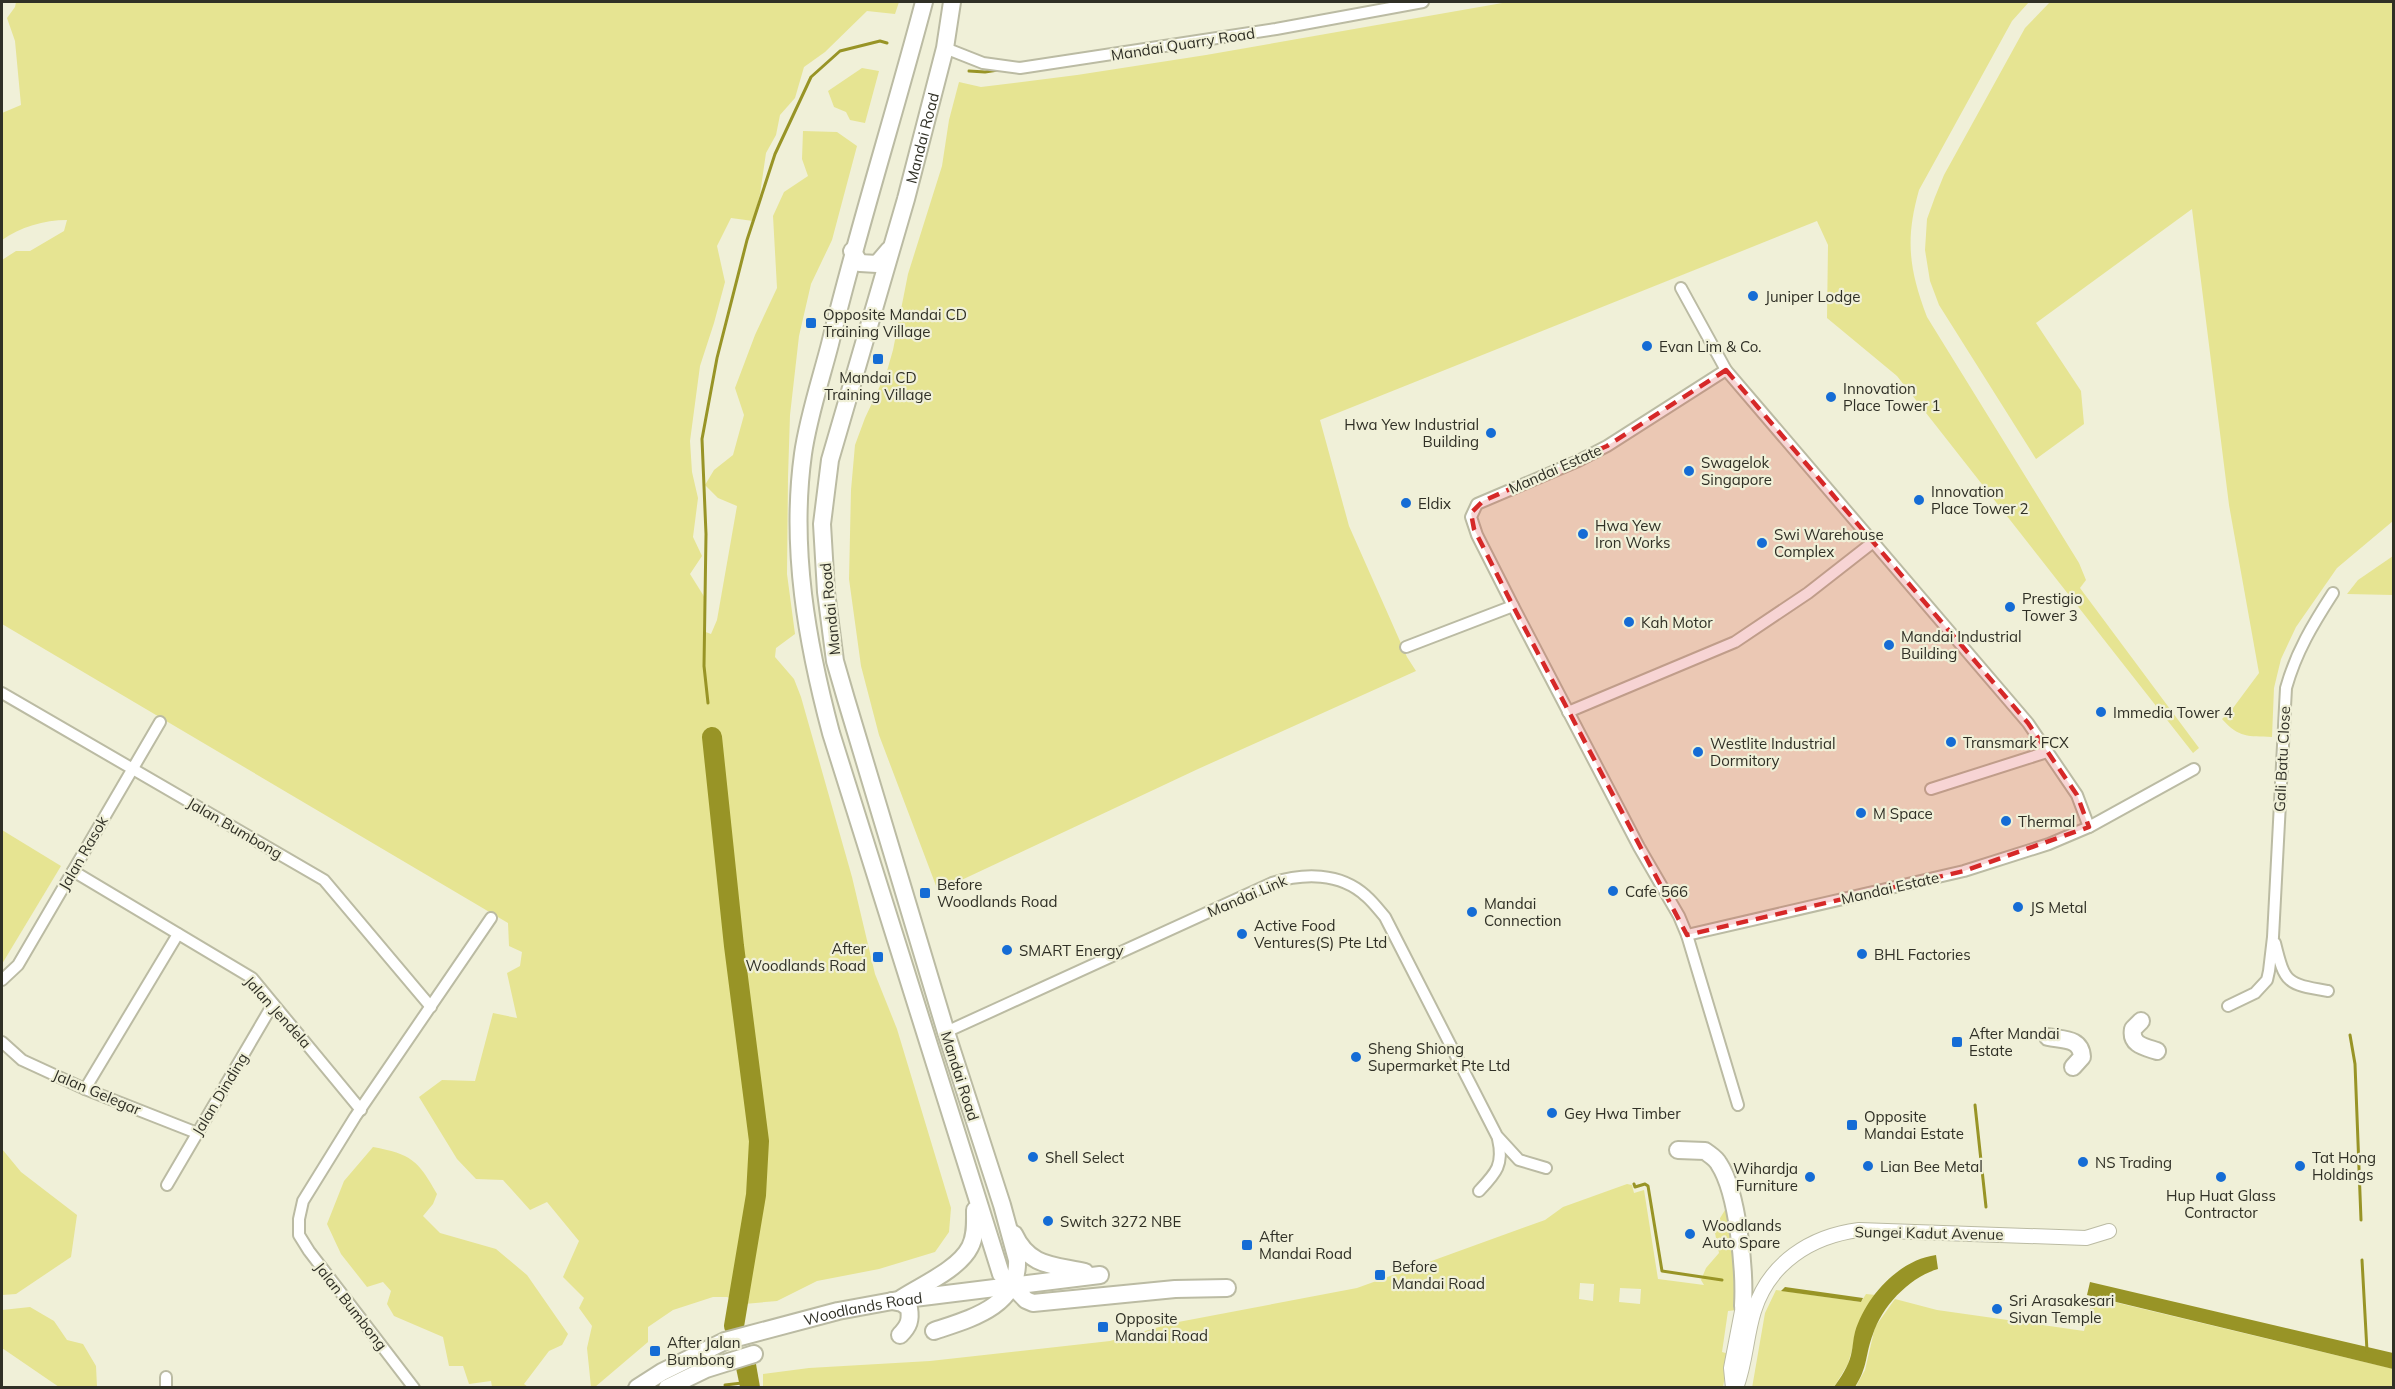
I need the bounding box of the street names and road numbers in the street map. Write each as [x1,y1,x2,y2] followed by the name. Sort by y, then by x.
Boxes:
[1110,23,1256,65] street label: Mandai Quarry Road
[901,91,943,185] street label: Mandai Road
[1506,440,1604,498] street label: Mandai Estate
[816,562,844,656] street label: Mandai Road
[2270,706,2294,812] street label: Gali Batu Close
[184,793,286,863] street label: Jalan Bumbong
[54,812,112,893] street label: Jalan Rasok
[1839,868,1941,908] street label: Mandai Estate
[1204,871,1290,921] street label: Mandai Link
[241,972,315,1052] street label: Jalan Jendela
[937,1029,983,1123] street label: Mandai Road
[188,1049,252,1139] street label: Jalan Dinding
[50,1065,144,1119] street label: Jalan Gelegar
[1854,1222,2004,1244] street label: Sungei Kadut Avenue
[311,1258,391,1354] street label: Jalan Bumbong
[802,1288,923,1329] street label: Woodlands Road

